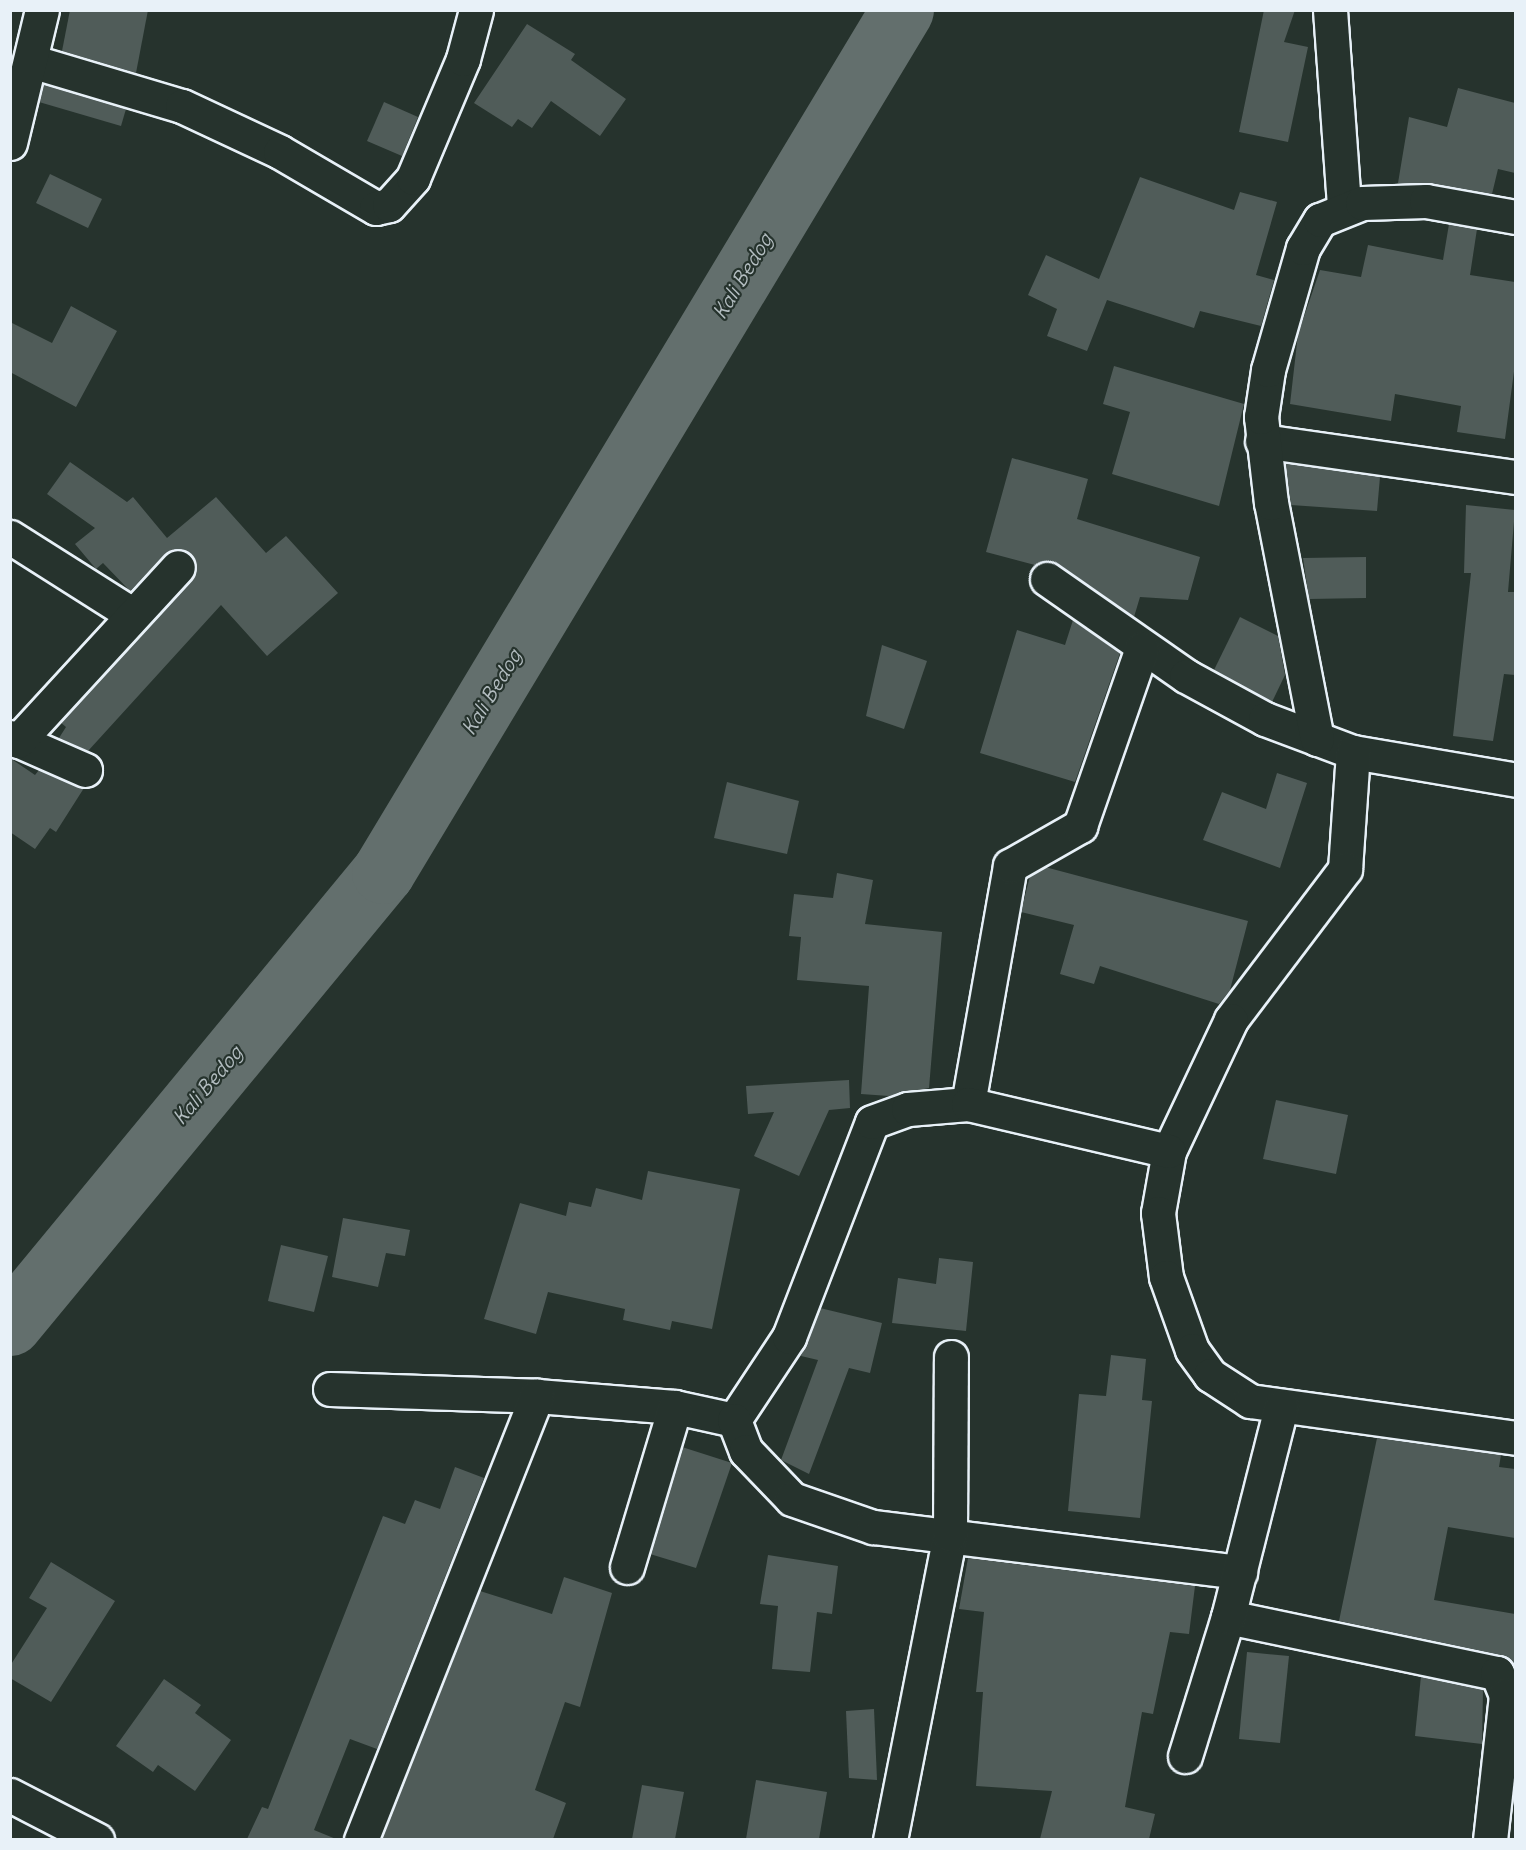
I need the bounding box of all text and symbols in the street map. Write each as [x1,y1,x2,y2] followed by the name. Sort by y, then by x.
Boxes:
[707,229,777,323] water label: Kali Bedog
[456,645,526,739] water label: Kali Bedog
[167,1041,247,1129] water label: Kali Bedog

